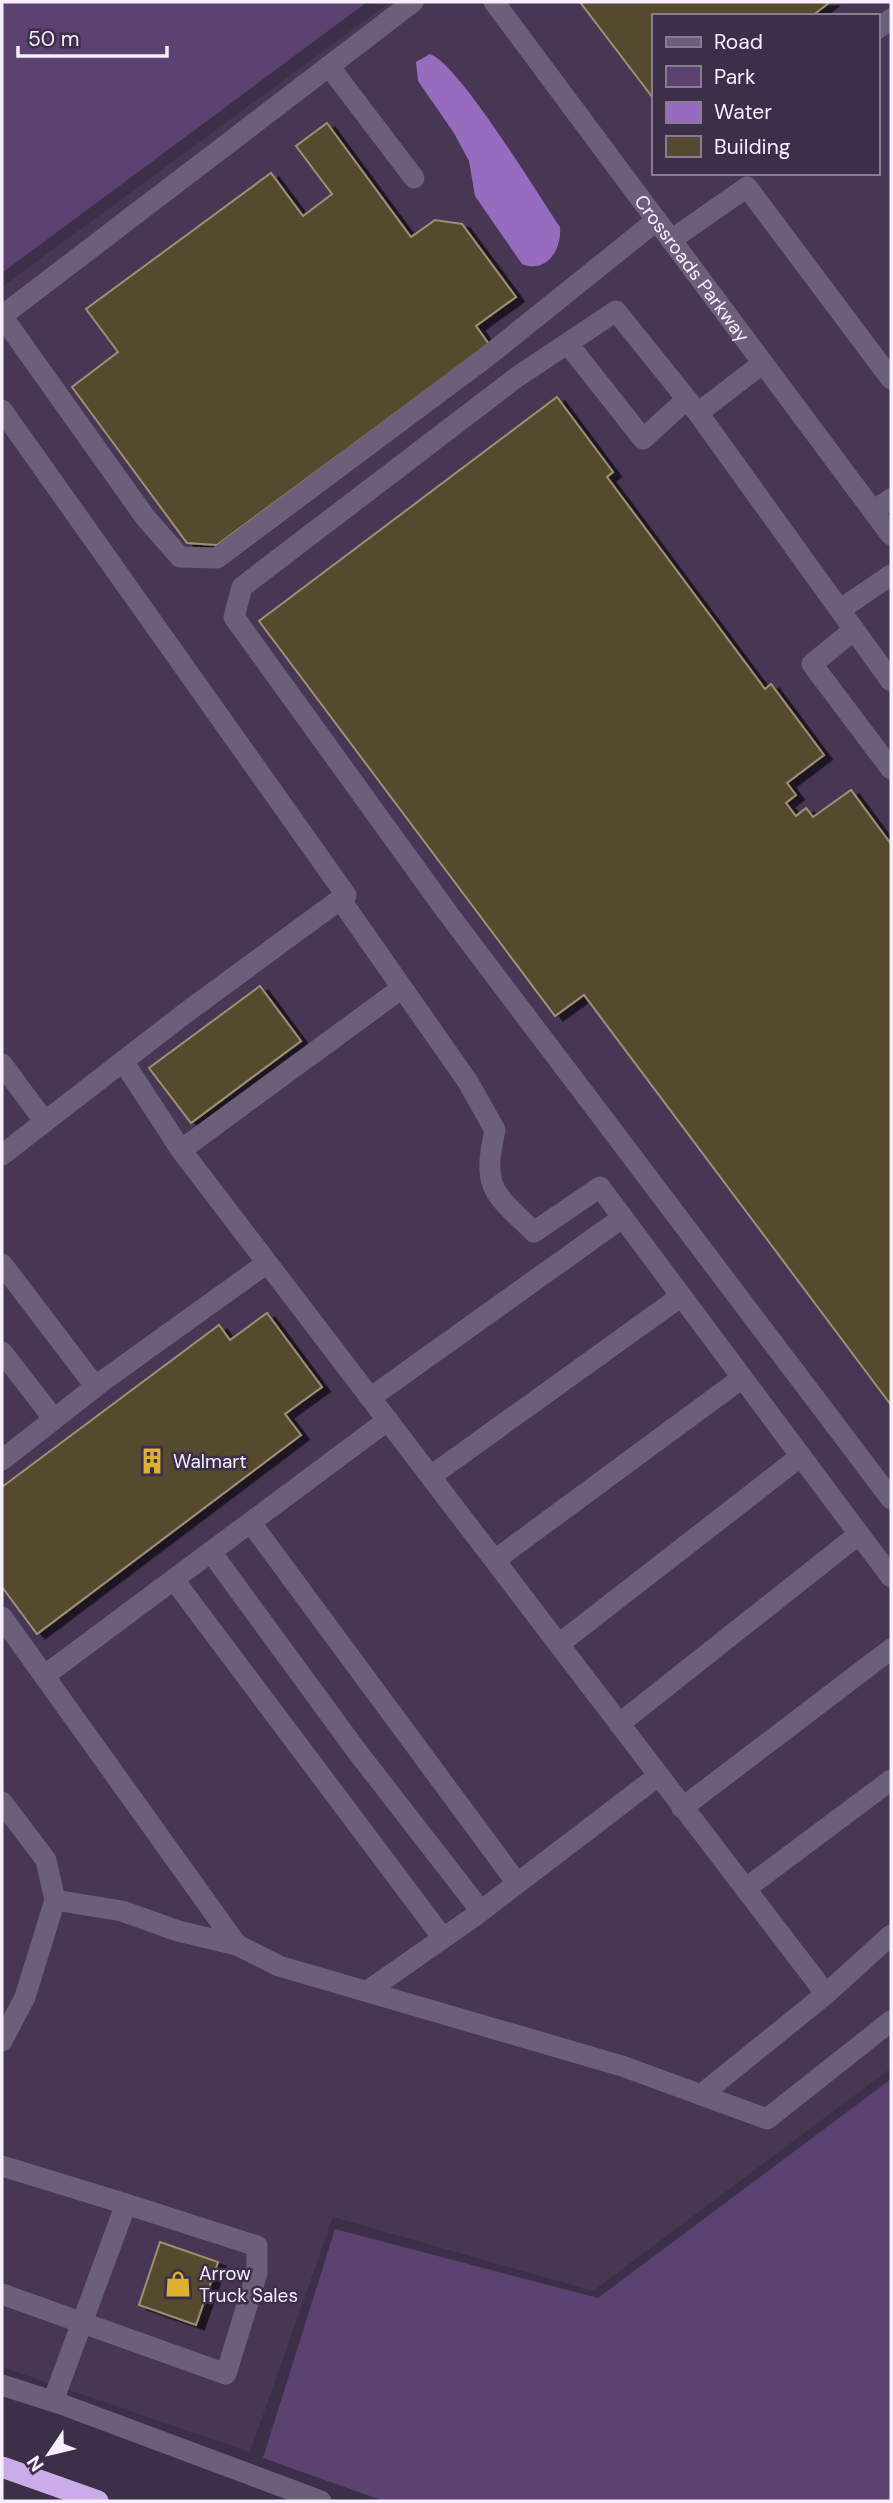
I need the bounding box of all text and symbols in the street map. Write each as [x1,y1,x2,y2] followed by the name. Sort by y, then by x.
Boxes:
[18,14,166,58] scale bar
[652,14,879,175] legend
[28,25,79,53] text: 50 m
[714,28,763,56] text: Road
[714,63,756,91] text: Park
[714,98,772,126] text: Water
[714,133,791,161] text: Building
[629,189,756,347] street label: Crossroads Parkway
[137,1446,167,1476] building icon: Walmart
[173,1449,247,1474] place label: Walmart
[199,2261,298,2308] place label: Arrow Truck Sales
[163,2269,193,2299] shop icon: Arrow Truck Sales
[14,2419,84,2489] north arrow
[21,2451,50,2476] text: N

